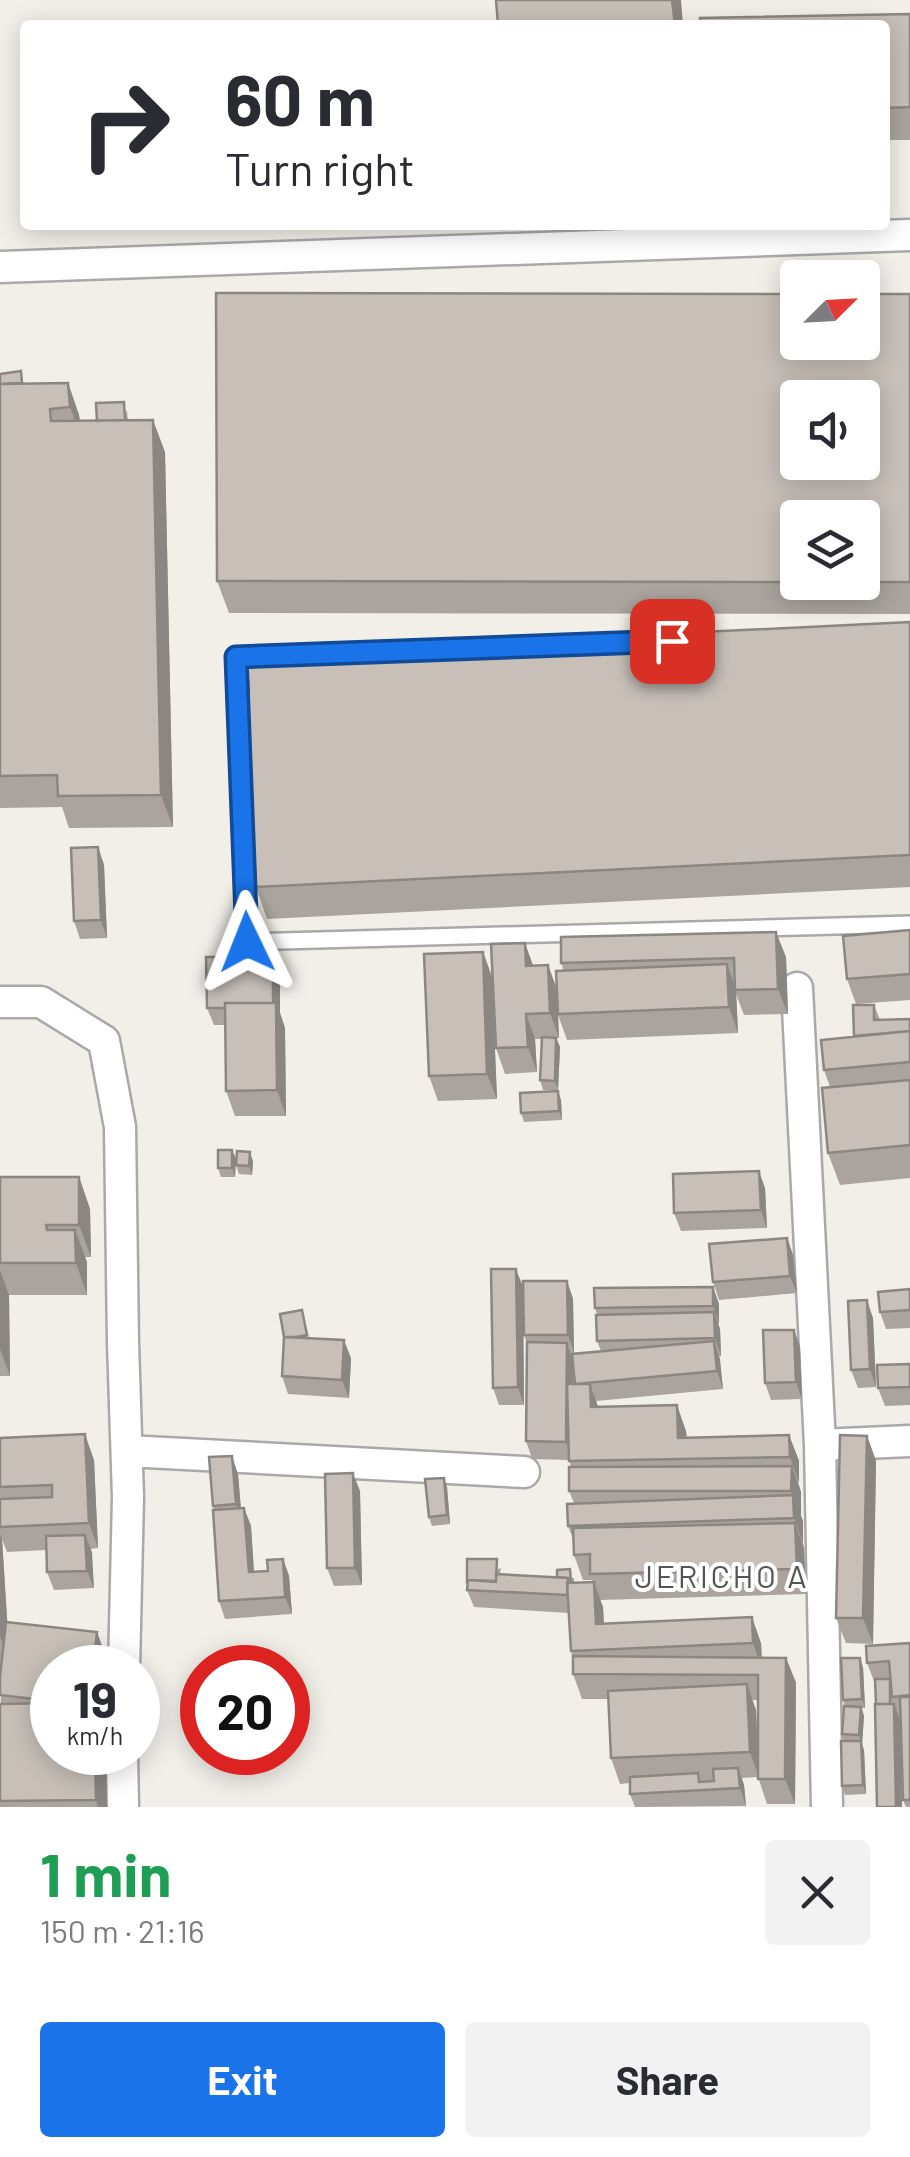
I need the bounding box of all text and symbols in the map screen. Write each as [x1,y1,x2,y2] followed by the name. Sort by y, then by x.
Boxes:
[225,56,375,140] text: 60 m
[60,60,190,190] icon: right
[225,141,415,195] text: Turn right
[780,260,880,360] north arrow
[780,260,880,600] map controls
[780,380,880,480] button: sound
[780,500,880,600] button: layers
[630,599,715,684] pin
[645,614,700,669] icon: arrive
[195,890,299,994] position arrow
[635,1556,809,1594] district label: JERICHO A
[180,1645,310,1775] speed limit sign: 20
[73,1668,117,1728] text: 19
[67,1720,123,1750] text: km/h
[40,1837,171,1909] text: 1 min
[765,1840,870,1945] button: close
[40,1911,205,1949] text: 150 m · 21:16
[40,2022,445,2137] button: Exit
[465,2022,870,2137] button: Share

